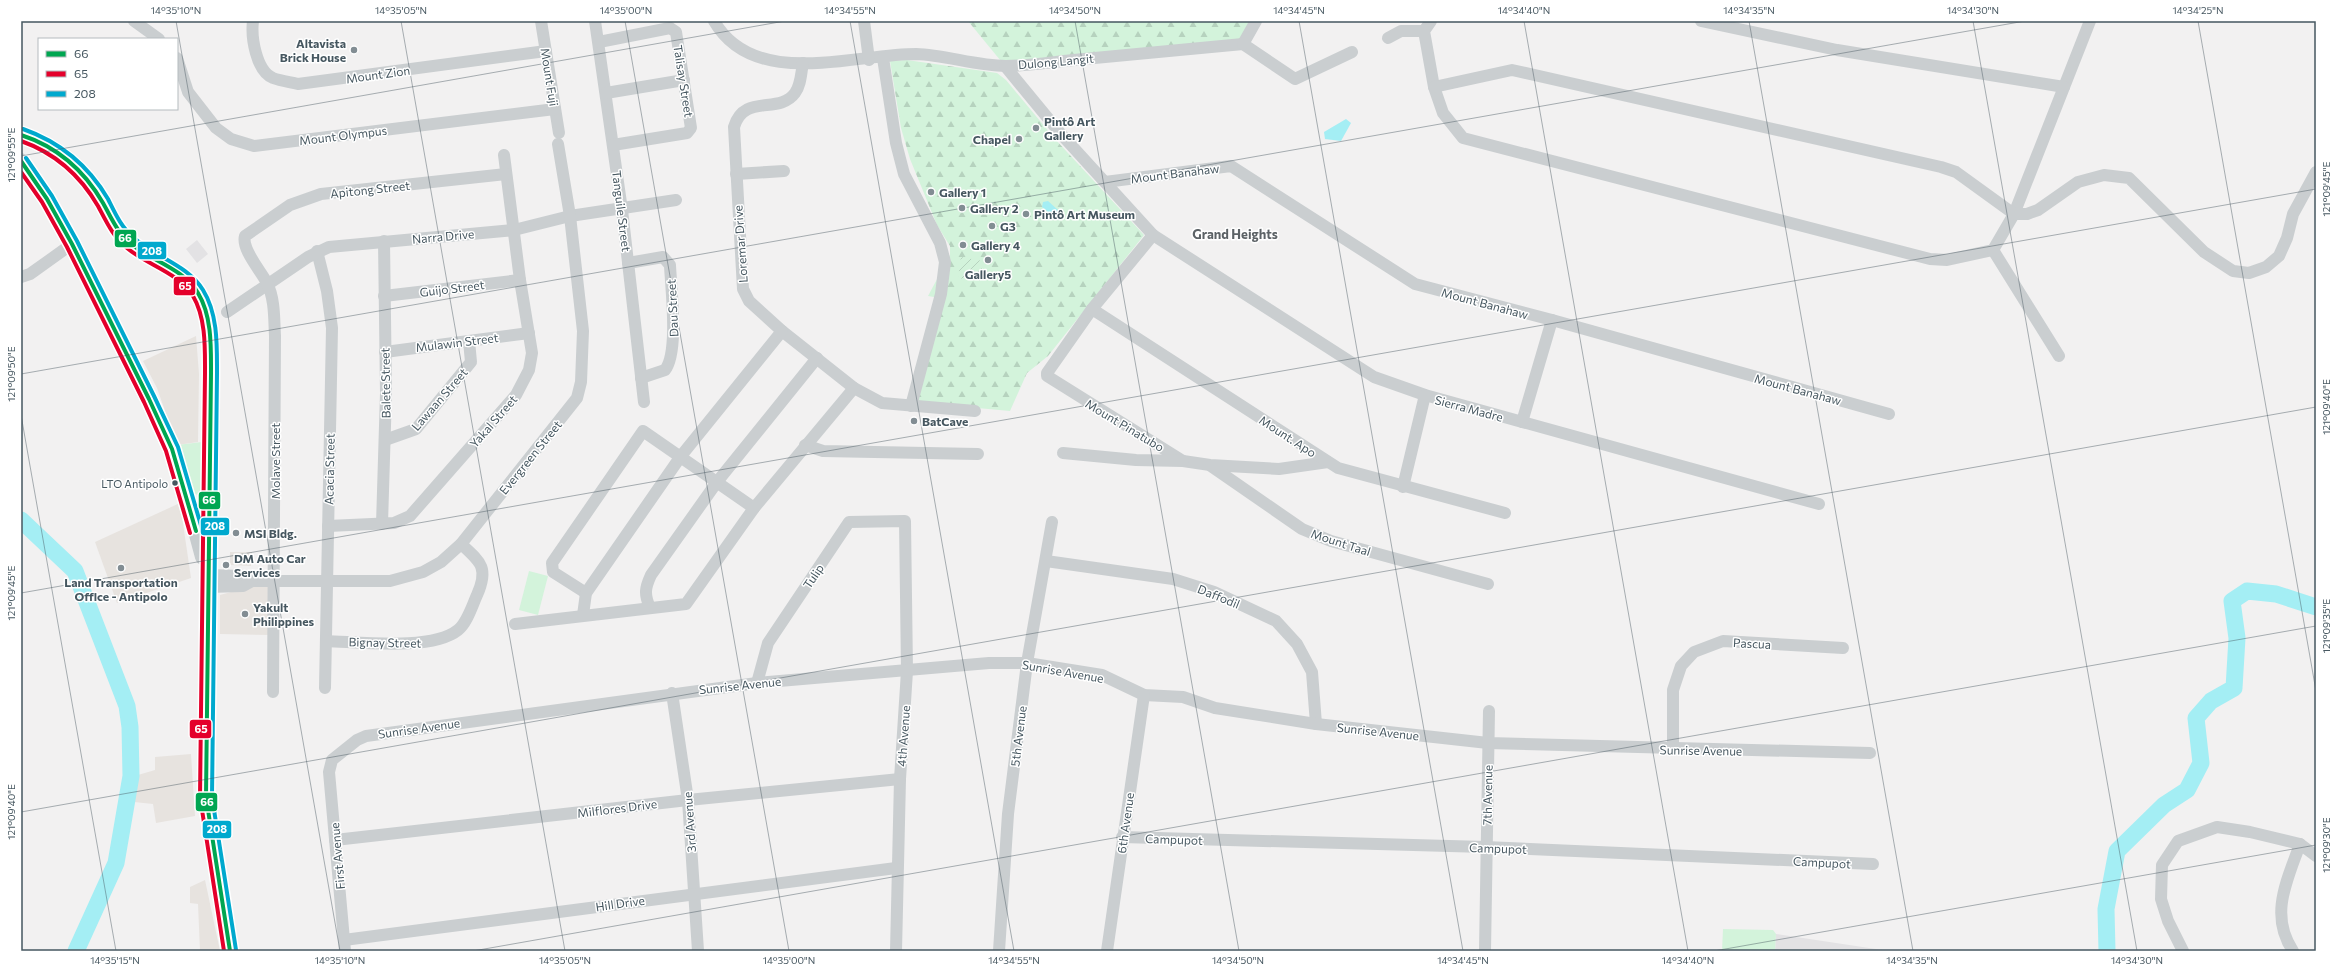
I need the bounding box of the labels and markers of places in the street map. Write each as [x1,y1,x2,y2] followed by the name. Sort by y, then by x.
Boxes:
[280,36,346,64] place label: Altavista Brick House
[349,45,359,55] marker: Altavista Brick House
[1044,114,1095,142] place label: Pintô Art Gallery
[1031,123,1041,133] marker: Pintô Art Gallery
[973,132,1011,146] place label: Chapel
[1014,134,1024,144] marker: Chapel
[939,185,986,199] place label: Gallery 1
[926,187,936,197] marker: Gallery 1
[970,201,1019,215] place label: Gallery 2
[957,203,967,213] marker: Gallery 2
[1034,207,1135,221] place label: Pintô Art Museum
[1021,209,1031,219] marker: Pintô Art Museum
[1000,219,1016,233] place label: G3
[987,221,997,231] marker: G3
[971,238,1021,252] place label: Gallery 4
[958,240,968,250] marker: Gallery 4
[983,255,993,265] marker: Gallery5
[965,267,1011,281] place label: Gallery5
[922,414,968,428] place label: BatCave
[909,416,919,426] marker: BatCave
[101,477,168,490] place label: LTO Antipolo
[170,478,180,488] marker: LTO Antipolo
[244,526,297,540] place label: MSI Bldg.
[231,528,241,538] marker: MSI Bldg.
[234,551,306,579] place label: DM Auto Car Services
[221,560,231,570] marker: DM Auto Car Services
[116,563,126,573] marker: Land Transportation Office - Antipolo
[64,575,178,603] place label: Land Transportation Office - Antipolo
[253,600,314,628] place label: Yakult Philippines
[240,609,250,619] marker: Yakult Philippines

